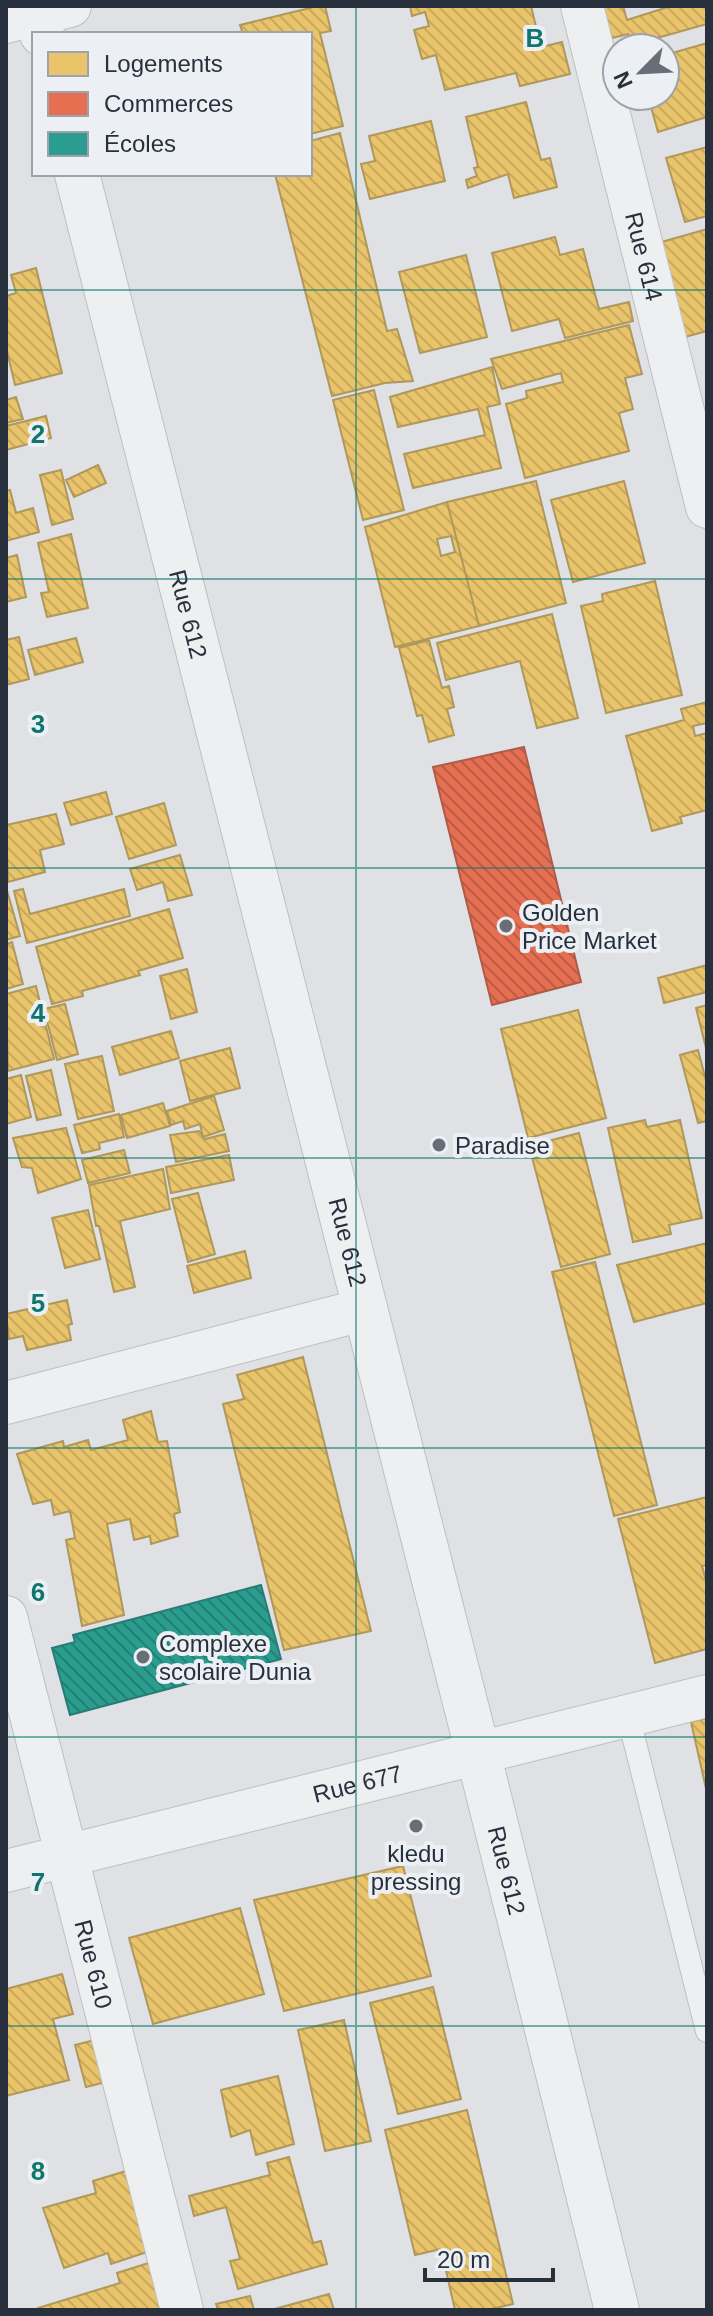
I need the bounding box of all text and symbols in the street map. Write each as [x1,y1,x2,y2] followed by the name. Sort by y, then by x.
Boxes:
[526,23,544,53] text: B
[32,32,312,176] legend
[601,32,681,112] north arrow
[104,50,223,77] text: Logements
[609,68,638,92] text: N
[104,90,233,117] text: Commerces
[104,130,176,157] text: Écoles
[620,209,669,304] street label: Rue 614
[31,419,45,449] text: 2
[164,567,213,661] street label: Rue 612
[31,709,45,739] text: 3
[522,899,657,954] place label: Golden Price Market
[497,917,515,935] marker: Golden Price Market
[31,998,46,1028] text: 4
[455,1132,550,1159] place label: Paradise
[430,1136,448,1154] marker: Paradise
[324,1195,373,1289] street label: Rue 612
[31,1288,45,1318] text: 5
[31,1577,45,1607] text: 6
[159,1630,312,1685] place label: Complexe scolaire Dunia
[134,1648,152,1666] marker: Complexe scolaire Dunia
[310,1759,405,1807] street label: Rue 677
[407,1817,425,1835] marker: kledu pressing
[483,1823,531,1918] street label: Rue 612
[371,1840,461,1895] place label: kledu pressing
[31,1867,45,1897] text: 7
[70,1917,118,2011] street label: Rue 610
[31,2156,45,2186] text: 8
[425,2232,553,2282] scale bar
[437,2246,490,2273] text: 20 m

